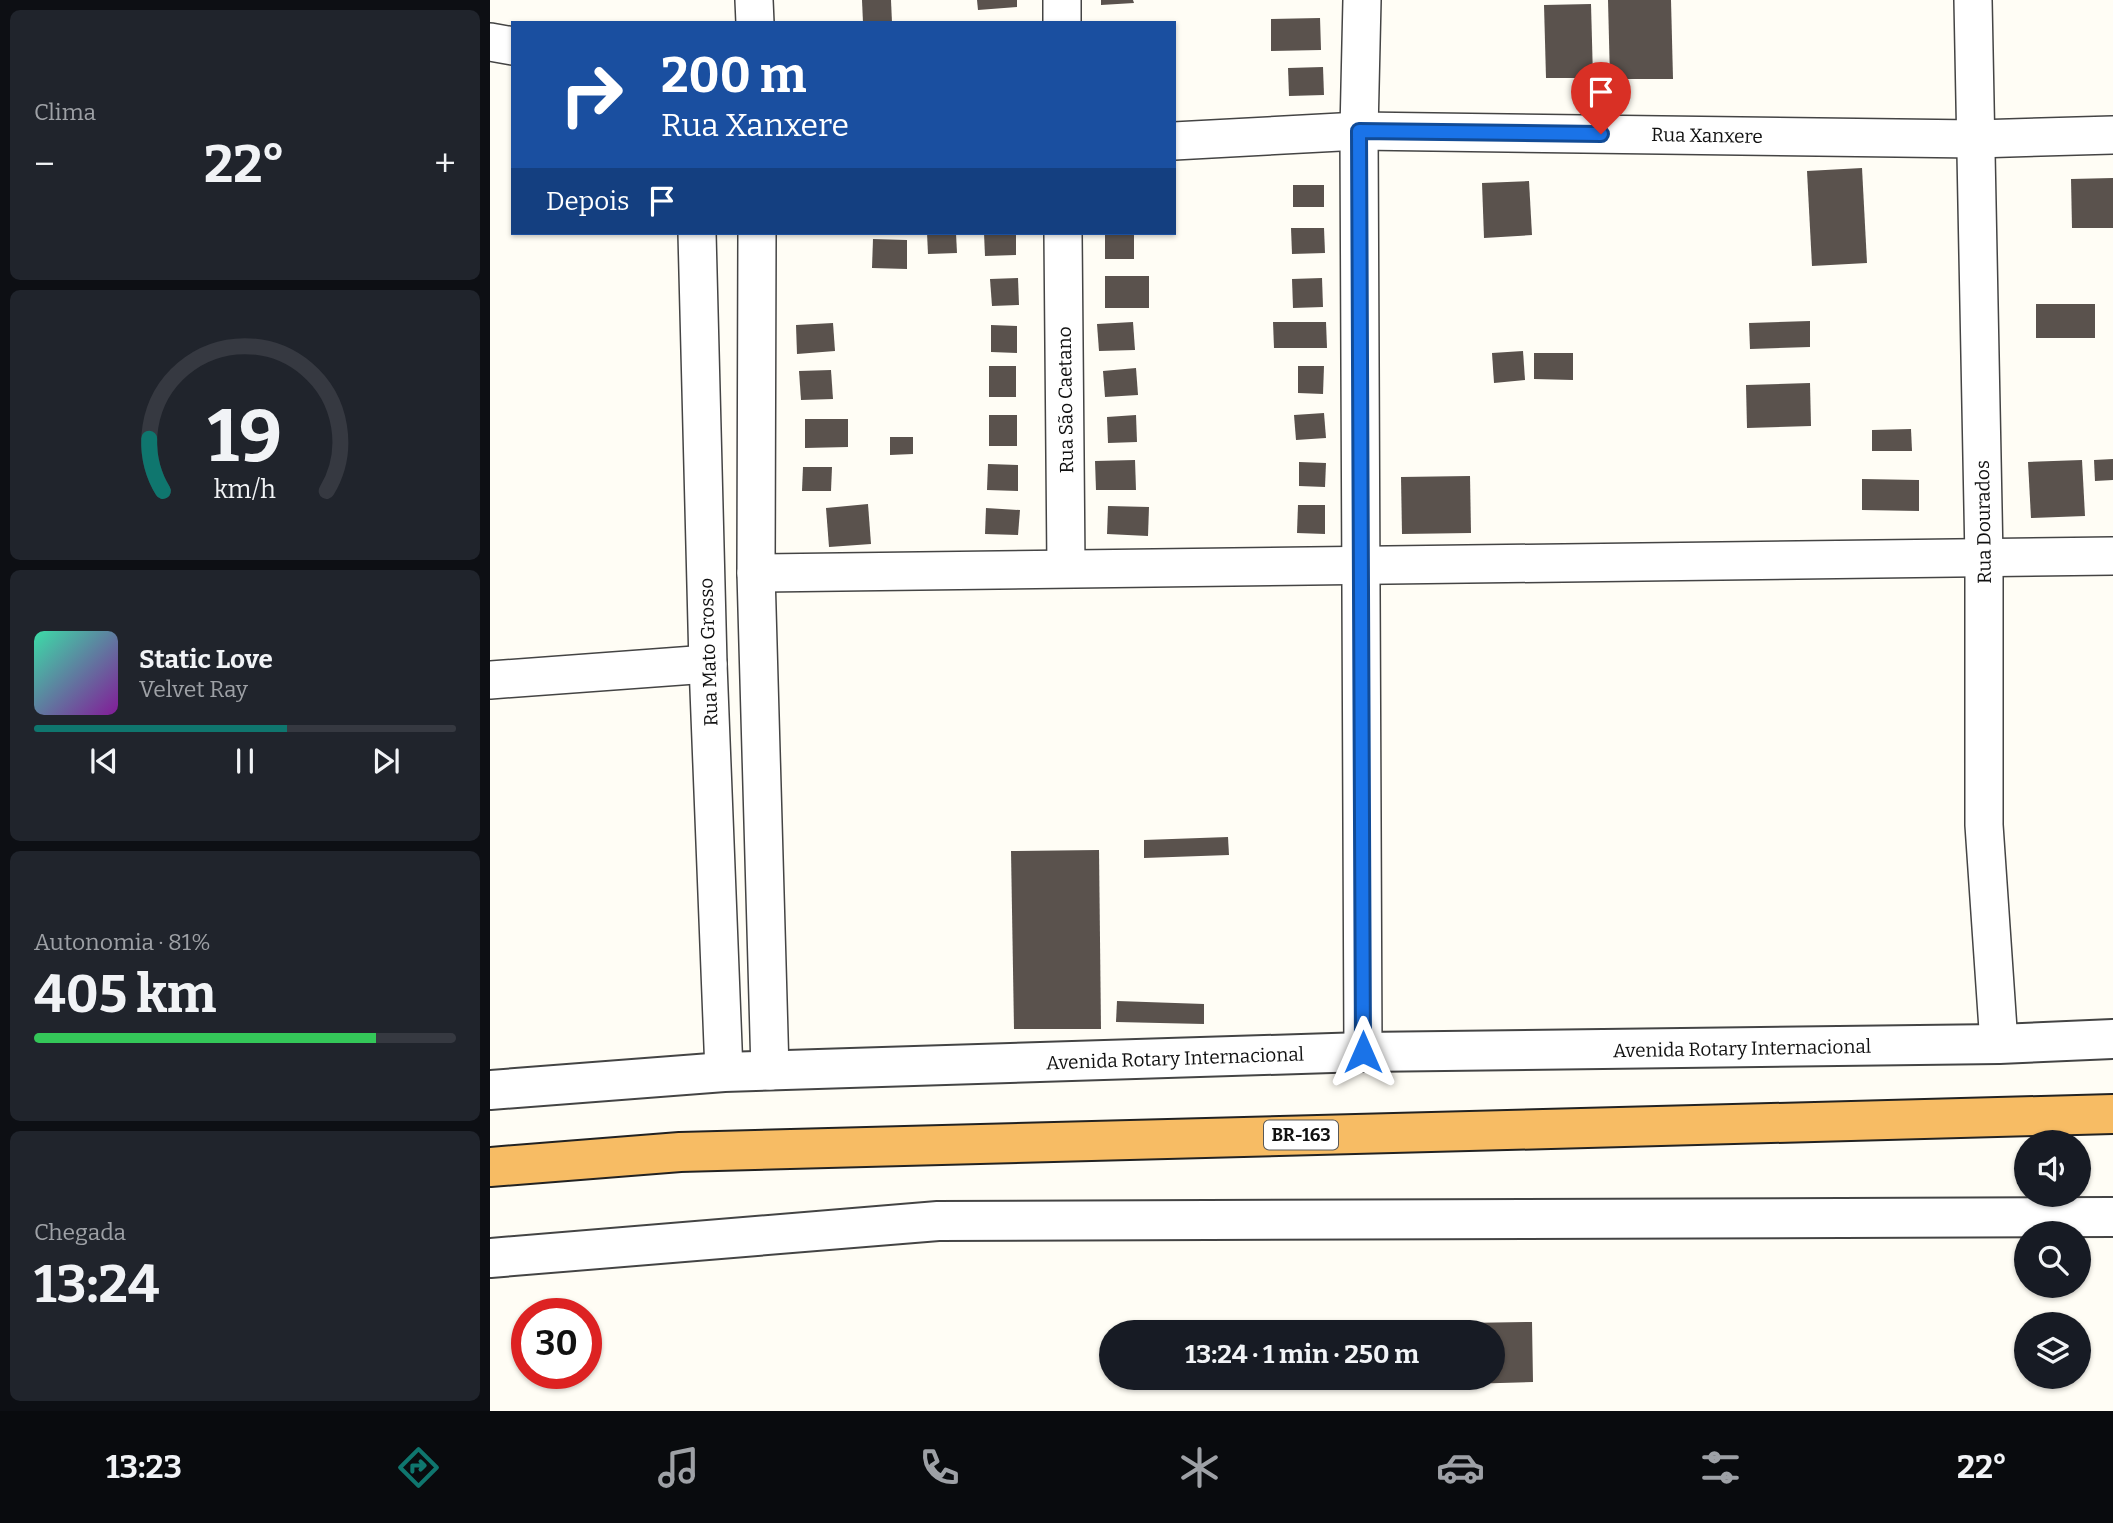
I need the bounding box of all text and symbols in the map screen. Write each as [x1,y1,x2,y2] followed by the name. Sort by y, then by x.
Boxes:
[661,46,806,105] text: 200 m
[546,49,637,140] icon: right
[1571,62,1631,134] pin
[1582,73,1620,111] icon: arrive
[34,98,96,126] text: Clima
[661,106,849,144] text: Rua Xanxere
[1651,123,1763,148] street label: Rua Xanxere
[204,133,285,196] text: 22°
[34,141,55,187] text: −
[434,141,456,187] text: +
[643,182,681,220] icon: arrive
[546,186,629,217] text: Depois
[1053,326,1078,474] street label: Rua São Caetano
[208,394,282,481] text: 19
[1971,460,1996,584] street label: Rua Dourados
[214,475,276,505] text: km/h
[694,577,723,727] street label: Rua Mato Grosso
[139,644,273,675] text: Static Love
[139,675,248,703] text: Velvet Ray
[85,742,123,780] icon: previous
[226,742,264,780] icon: pause
[367,742,405,780] icon: next
[34,928,211,956] text: Autonomia · 81%
[34,963,216,1026] text: 405 km
[1326,1015,1400,1089] position arrow
[1613,1035,1871,1062] street label: Avenida Rotary Internacional
[1046,1042,1305,1075] street label: Avenida Rotary Internacional
[1264,1120,1338,1150] road number: BR-163
[2014,1130,2091,1389] map controls
[2014,1130,2091,1207] button: sound
[34,1218,126,1246] text: Chegada
[2014,1221,2091,1298] button: search
[34,1253,159,1316] text: 13:24
[511,1298,602,1389] speed limit sign: 30
[2014,1312,2091,1389] button: layers
[1185,1339,1419,1370] text: 13:24 · 1 min · 250 m
[394,1443,443,1492] icon: directions
[654,1443,703,1492] icon: music
[915,1443,964,1492] icon: phone
[1175,1443,1224,1492] icon: climate
[1436,1443,1485,1492] icon: car
[1696,1443,1745,1492] icon: filters
[106,1448,182,1486] text: 13:23
[1957,1448,2007,1486] text: 22°

